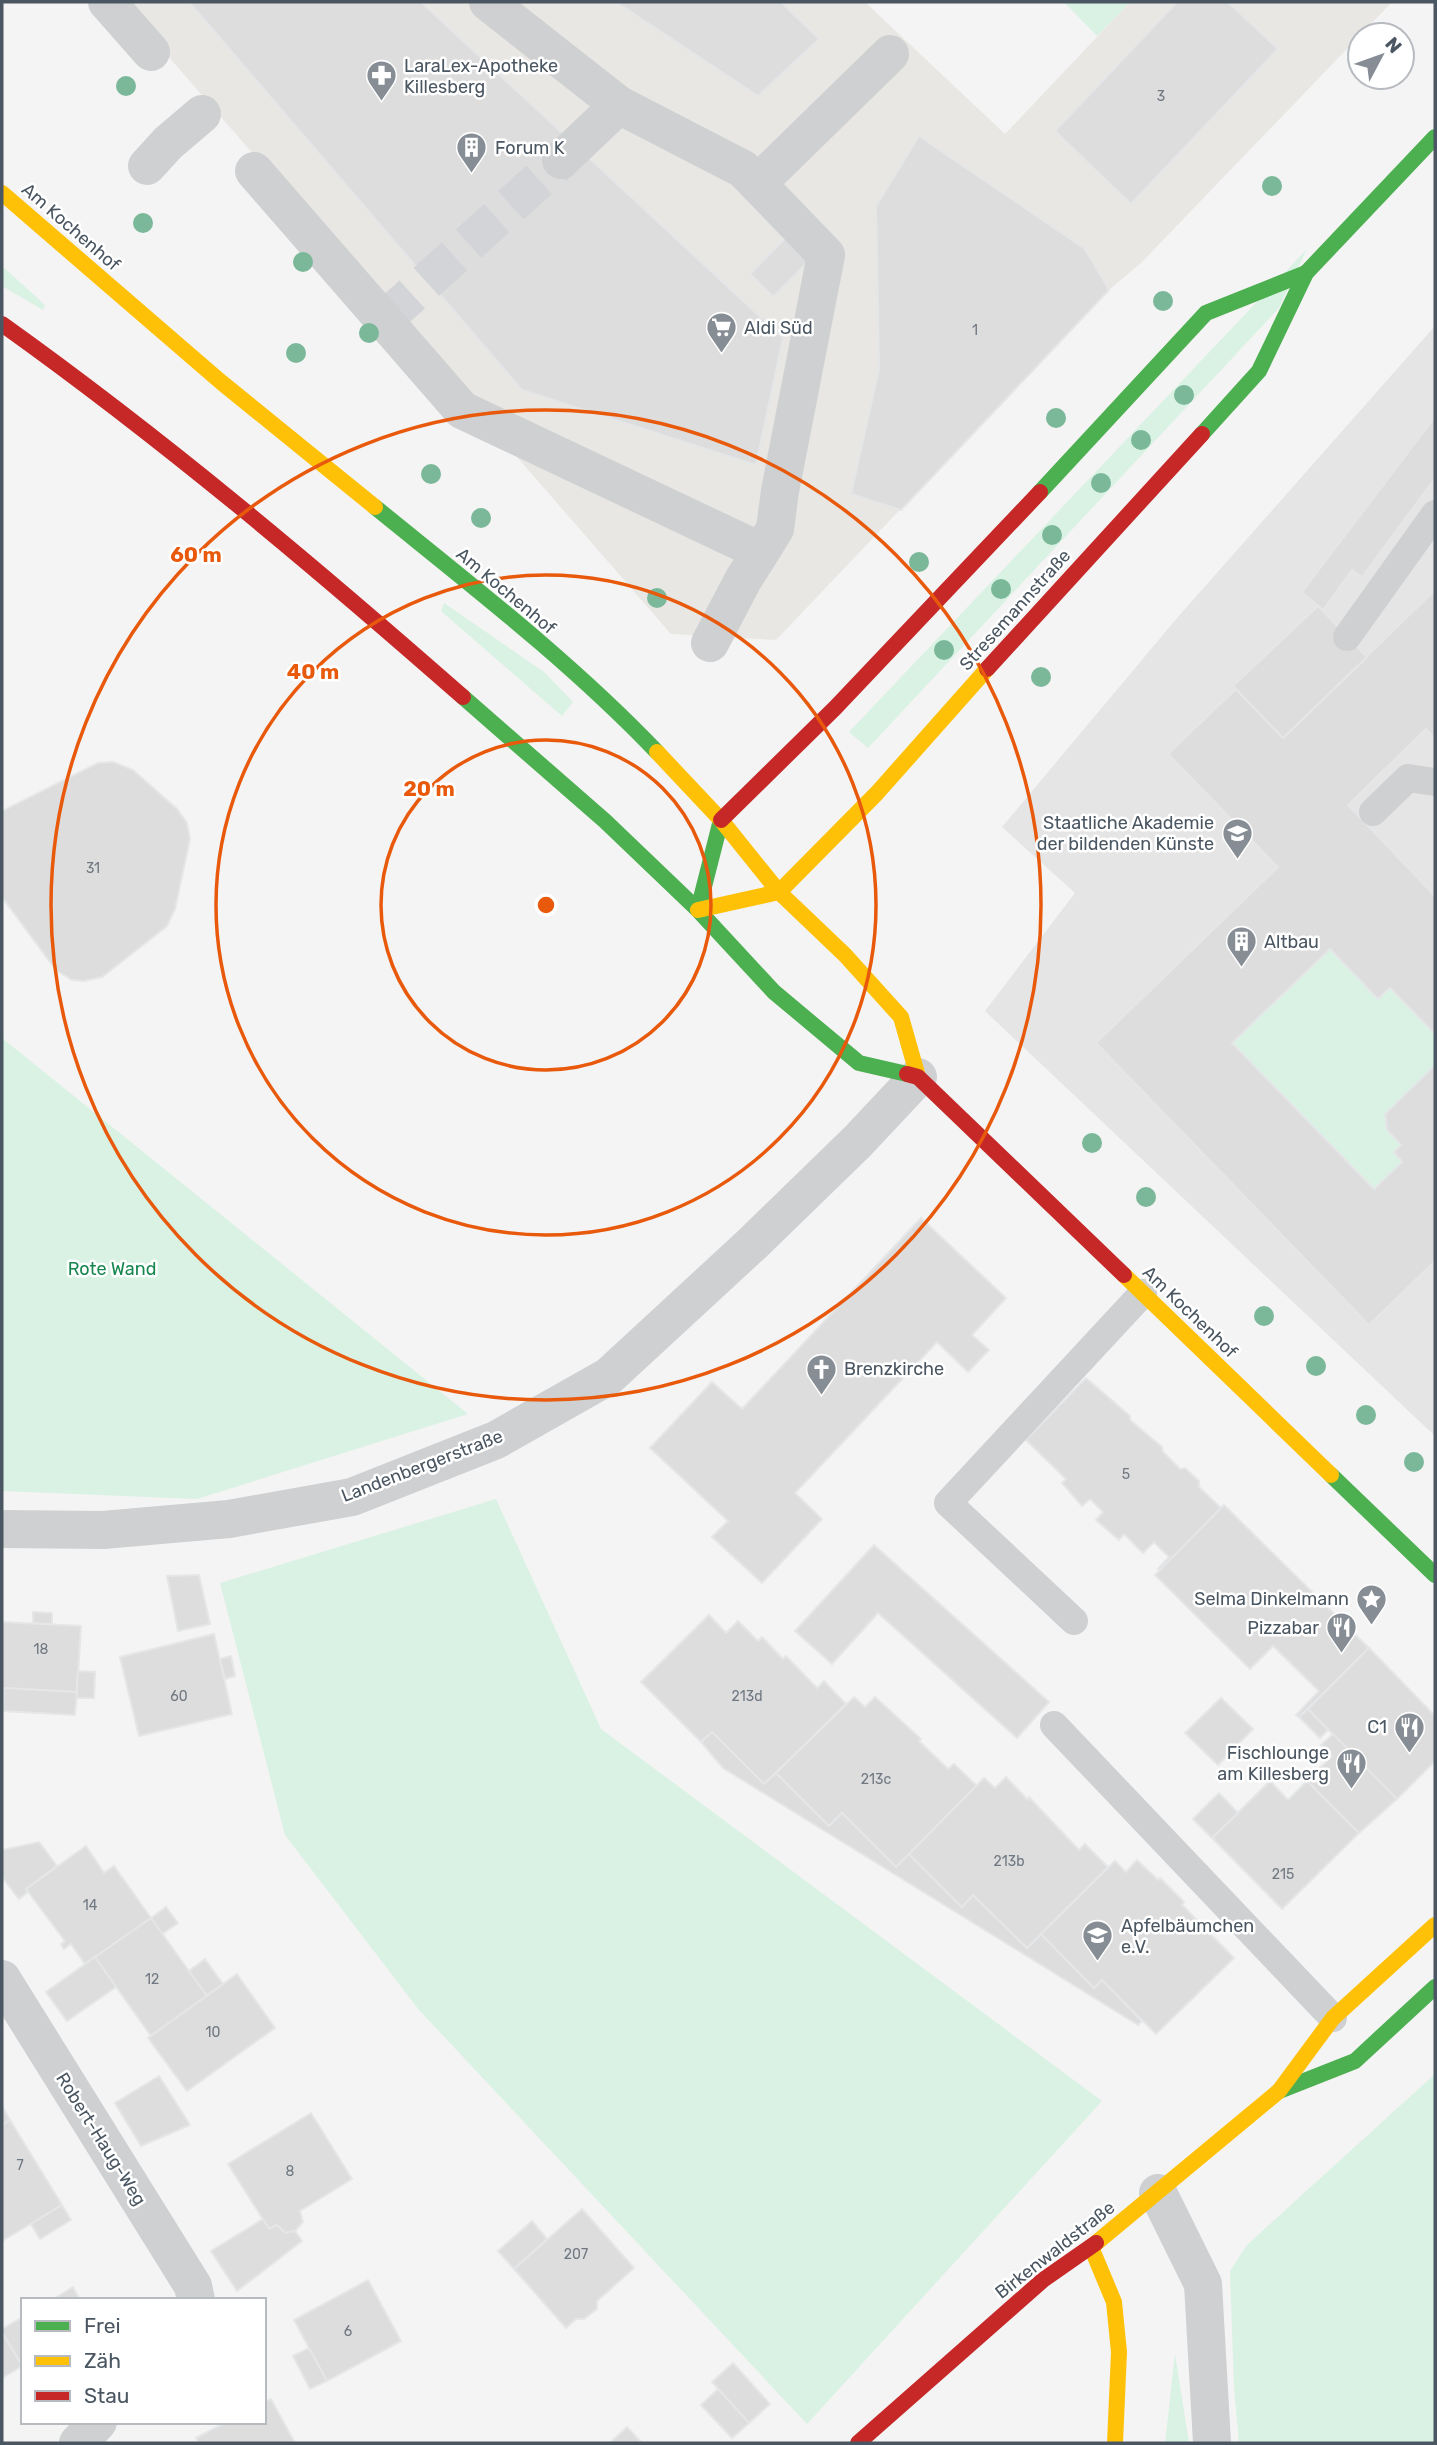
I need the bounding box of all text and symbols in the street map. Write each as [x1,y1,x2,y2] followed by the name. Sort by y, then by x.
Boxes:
[1346,21,1416,91] north arrow
[1380,32,1407,58] text: N
[404,55,558,98] place label: LaraLex-Apotheke Killesberg
[364,59,398,103] pharmacy icon: LaraLex-Apotheke Killesberg
[1157,88,1165,105] house number: 3
[455,131,489,175] building icon: Forum K
[495,137,565,159] place label: Forum K
[17,178,125,276] street label: Am Kochenhof
[704,311,738,355] supermarket icon: Aldi Süd
[744,317,813,339] place label: Aldi Süd
[972,322,978,339] house number: 1
[170,542,222,567] text: 60 m
[452,543,560,639] street label: Am Kochenhof
[955,545,1075,675] street label: Stresemannstraße
[287,659,339,684] text: 40 m
[403,776,455,801] text: 20 m
[1037,812,1214,855] place label: Staatliche Akademie der bildenden Künste
[1220,816,1254,860] school or university icon: Staatliche Akademie der bildenden Künste
[86,860,100,877] house number: 31
[534,893,558,917] centre of rings
[1224,925,1258,969] building icon: Altbau
[1264,931,1319,953] place label: Altbau
[68,1258,156,1280] park label: Rote Wand
[1138,1261,1242,1363] street label: Am Kochenhof
[804,1352,838,1396] church icon: Brenzkirche
[844,1358,944,1380] place label: Brenzkirche
[338,1425,506,1507] street label: Landenbergerstraße
[1122,1466,1130,1483] house number: 5
[1355,1582,1389,1626] place icon: Selma Dinkelmann
[1194,1588,1349,1610] place label: Selma Dinkelmann
[1325,1611,1359,1655] restaurant icon: Pizzabar
[1247,1617,1319,1639] place label: Pizzabar
[34,1641,49,1658] house number: 18
[170,1688,188,1705] house number: 60
[732,1688,762,1705] house number: 213d
[1393,1710,1427,1754] restaurant icon: C1
[1367,1716,1387,1738] place label: C1
[1217,1742,1329,1785] place label: Fischlounge am Killesberg
[1335,1746,1369,1790] restaurant icon: Fischlounge am Killesberg
[861,1771,891,1788] house number: 213c
[994,1853,1024,1870] house number: 213b
[1272,1866,1294,1883] house number: 215
[83,1897,98,1914] house number: 14
[1121,1915,1254,1958] place label: Apfelbäumchen e.V.
[1081,1919,1115,1963] school or university icon: Apfelbäumchen e.V.
[145,1971,159,1988] house number: 12
[206,2024,221,2041] house number: 10
[51,2068,151,2210] street label: Robert-Haug-Weg
[16,2157,24,2174] house number: 7
[286,2163,295,2180] house number: 8
[991,2196,1119,2304] street label: Birkenwaldstraße
[564,2246,588,2263] house number: 207
[21,2298,266,2424] legend
[84,2313,121,2338] text: Frei
[344,2323,352,2340] house number: 6
[84,2348,121,2373] text: Zäh
[84,2383,130,2408] text: Stau

